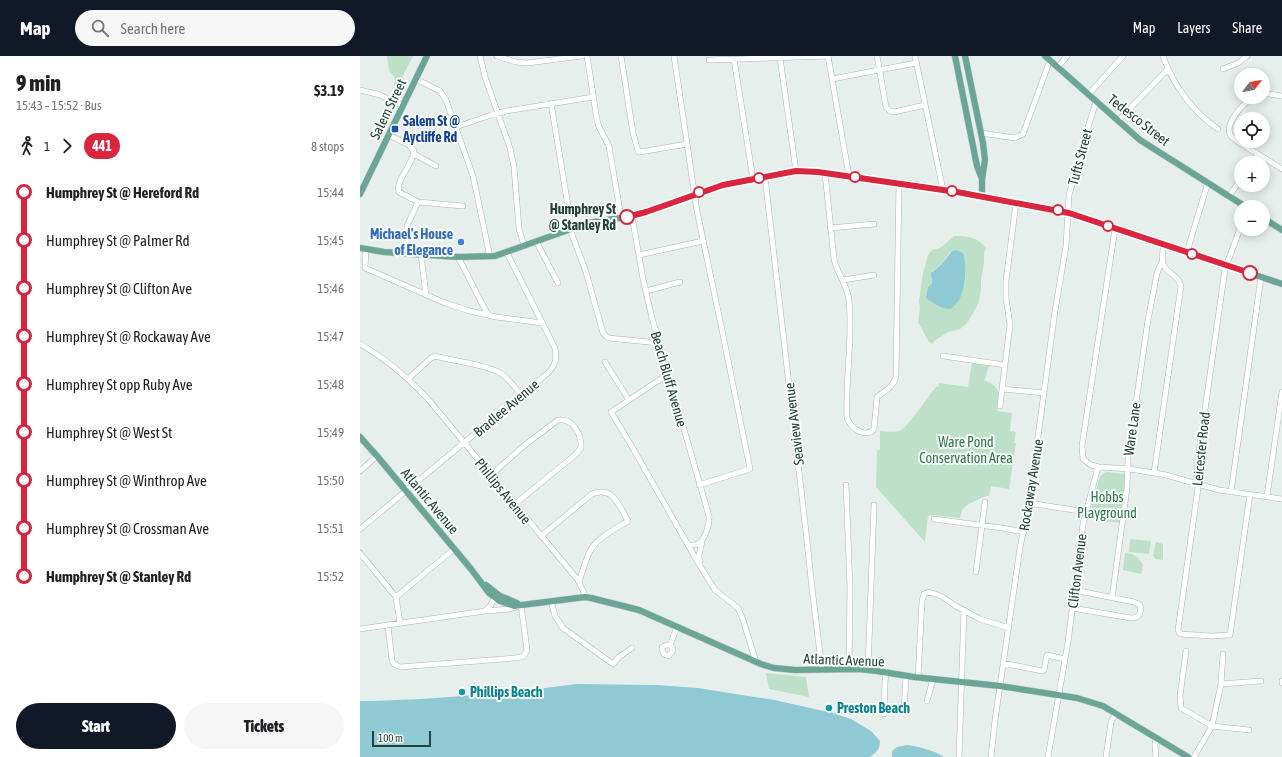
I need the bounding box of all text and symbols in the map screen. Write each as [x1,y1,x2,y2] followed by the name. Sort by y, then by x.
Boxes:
[75,10,355,46] search box
[20,17,51,39] text: Map
[89,17,111,39] icon: search
[121,20,185,37] text: Search here
[1133,20,1155,36] text: Map
[1177,20,1210,36] text: Layers
[1232,20,1262,36] text: Share
[1234,68,1270,104] north arrow
[1234,68,1270,236] map controls
[16,70,61,96] text: 9 min
[367,76,409,142] street label: Salem Street
[314,82,344,99] text: $3.19
[1105,91,1173,149] street label: Tedesco Street
[16,98,102,113] text: 15:43 – 15:52 · Bus
[1234,112,1270,148] button: locate
[402,113,460,145] place label: Salem St @ Aycliffe Rd
[390,124,400,134] marker: Salem St @ Aycliffe Rd
[1065,127,1095,187] street label: Tufts Street
[16,135,38,157] icon: walk
[56,135,78,157] icon: forward
[92,138,112,154] text: 441
[44,139,50,154] text: 1
[311,139,344,154] text: 8 stops
[1234,156,1270,192] button: +
[849,171,861,183] unlabelled marker
[753,172,765,184] unlabelled marker
[46,184,199,201] text: Humphrey St @ Hereford Rd
[317,185,344,200] text: 15:44
[946,185,958,197] unlabelled marker
[693,186,705,198] unlabelled marker
[1234,200,1270,236] button: −
[549,201,616,233] place label: Humphrey St @ Stanley Rd
[1052,204,1064,216] unlabelled marker
[619,209,635,225] marker: Humphrey St @ Stanley Rd
[1102,220,1114,232] unlabelled marker
[370,226,453,258] place label: Michael's House of Elegance
[46,232,190,249] text: Humphrey St @ Palmer Rd
[317,233,344,248] text: 15:45
[456,237,466,247] marker: Michael's House of Elegance
[1186,248,1198,260] unlabelled marker
[1242,265,1258,281] unlabelled marker
[46,280,192,297] text: Humphrey St @ Clifton Ave
[317,281,344,296] text: 15:46
[46,328,211,345] text: Humphrey St @ Rockaway Ave
[317,329,344,344] text: 15:47
[648,329,690,429] street label: Beach Bluff Avenue
[46,376,193,393] text: Humphrey St opp Ruby Ave
[470,376,542,440] street label: Bradlee Avenue
[317,377,344,392] text: 15:48
[781,382,807,466] street label: Seaview Avenue
[1120,401,1144,457] street label: Ware Lane
[1189,411,1213,487] street label: Leicester Road
[46,424,172,441] text: Humphrey St @ West St
[317,425,344,440] text: 15:49
[919,434,1013,466] park label: Ware Pond Conservation Area
[1016,438,1046,532] street label: Rockaway Avenue
[472,455,534,527] street label: Phillips Avenue
[398,465,462,537] street label: Atlantic Avenue
[46,472,207,489] text: Humphrey St @ Winthrop Ave
[317,473,344,488] text: 15:50
[1077,489,1137,521] park label: Hobbs Playground
[46,520,209,537] text: Humphrey St @ Crossman Ave
[317,521,344,536] text: 15:51
[1064,533,1090,609] street label: Clifton Avenue
[46,568,191,585] text: Humphrey St @ Stanley Rd
[317,569,344,584] text: 15:52
[803,651,885,669] street label: Atlantic Avenue
[470,684,543,700] place label: Phillips Beach
[457,687,467,697] marker: Phillips Beach
[837,700,910,716] place label: Preston Beach
[16,703,176,749] button: Start
[184,703,344,749] button: Tickets
[824,703,834,713] marker: Preston Beach
[372,729,431,748] scale bar
[378,732,403,744] text: 100 m

